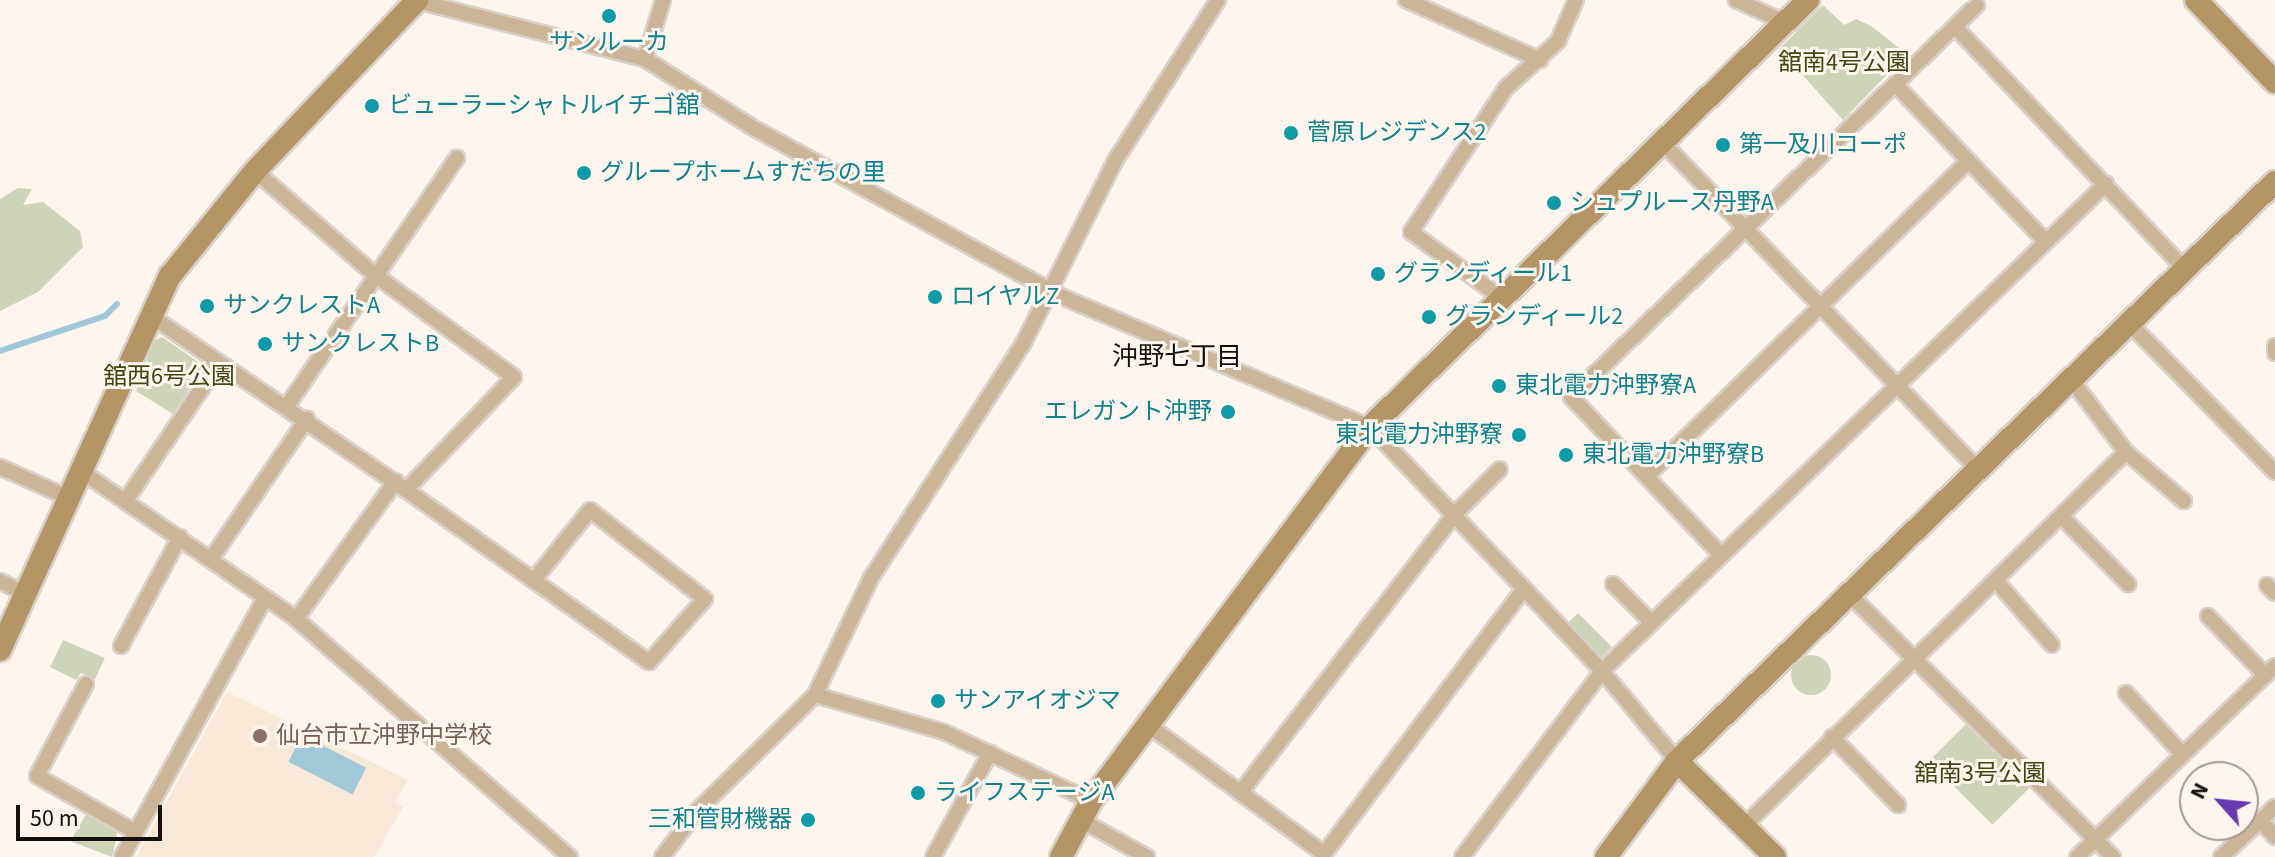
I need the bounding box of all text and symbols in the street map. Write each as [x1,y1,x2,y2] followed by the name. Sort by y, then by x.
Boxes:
[600,7,618,25] marker: サンルーカ
[549,29,669,57] place label: サンルーカ
[1778,49,1910,77] park label: 舘南4号公園
[388,92,700,120] place label: ビューラーシャトルイチゴ舘
[363,97,381,115] marker: ビューラーシャトルイチゴ舘
[1307,119,1487,147] place label: 菅原レジデンス2
[1282,124,1300,142] marker: 菅原レジデンス2
[1739,131,1907,159] place label: 第一及川コーポ
[1714,136,1732,154] marker: 第一及川コーポ
[600,159,888,187] place label: グループホームすだちの里
[575,164,593,182] marker: グループホームすだちの里
[1570,189,1775,217] place label: シュプルース丹野A
[1545,194,1563,212] marker: シュプルース丹野A
[1394,260,1574,288] place label: グランディール1
[1369,265,1387,283] marker: グランディール1
[951,283,1060,311] place label: ロイヤルZ
[926,288,944,306] marker: ロイヤルZ
[223,292,380,320] place label: サンクレストA
[198,297,216,315] marker: サンクレストA
[1445,303,1625,331] place label: グランディール2
[1420,308,1438,326] marker: グランディール2
[281,330,439,358] place label: サンクレストB
[256,335,274,353] marker: サンクレストB
[1112,341,1242,373] district label: 沖野七丁目
[103,363,235,391] park label: 舘西6号公園
[1515,372,1696,400] place label: 東北電力沖野寮A
[1490,377,1508,395] marker: 東北電力沖野寮A
[1044,398,1212,426] place label: エレガント沖野
[1219,403,1237,421] marker: エレガント沖野
[1335,421,1503,449] place label: 東北電力沖野寮
[1510,426,1528,444] marker: 東北電力沖野寮
[1582,441,1764,469] place label: 東北電力沖野寮B
[1557,446,1575,464] marker: 東北電力沖野寮B
[954,687,1122,715] place label: サンアイオジマ
[929,692,947,710] marker: サンアイオジマ
[276,722,492,750] place label: 仙台市立沖野中学校
[251,727,269,745] marker: 仙台市立沖野中学校
[1914,760,2046,788] park label: 舘南3号公園
[2179,761,2259,841] north arrow
[2182,777,2217,805] text: N
[934,779,1115,807] place label: ライフステージA
[909,784,927,802] marker: ライフステージA
[20,789,166,839] scale bar
[30,801,79,836] text: 50 m
[648,806,792,834] place label: 三和管財機器
[799,811,817,829] marker: 三和管財機器

